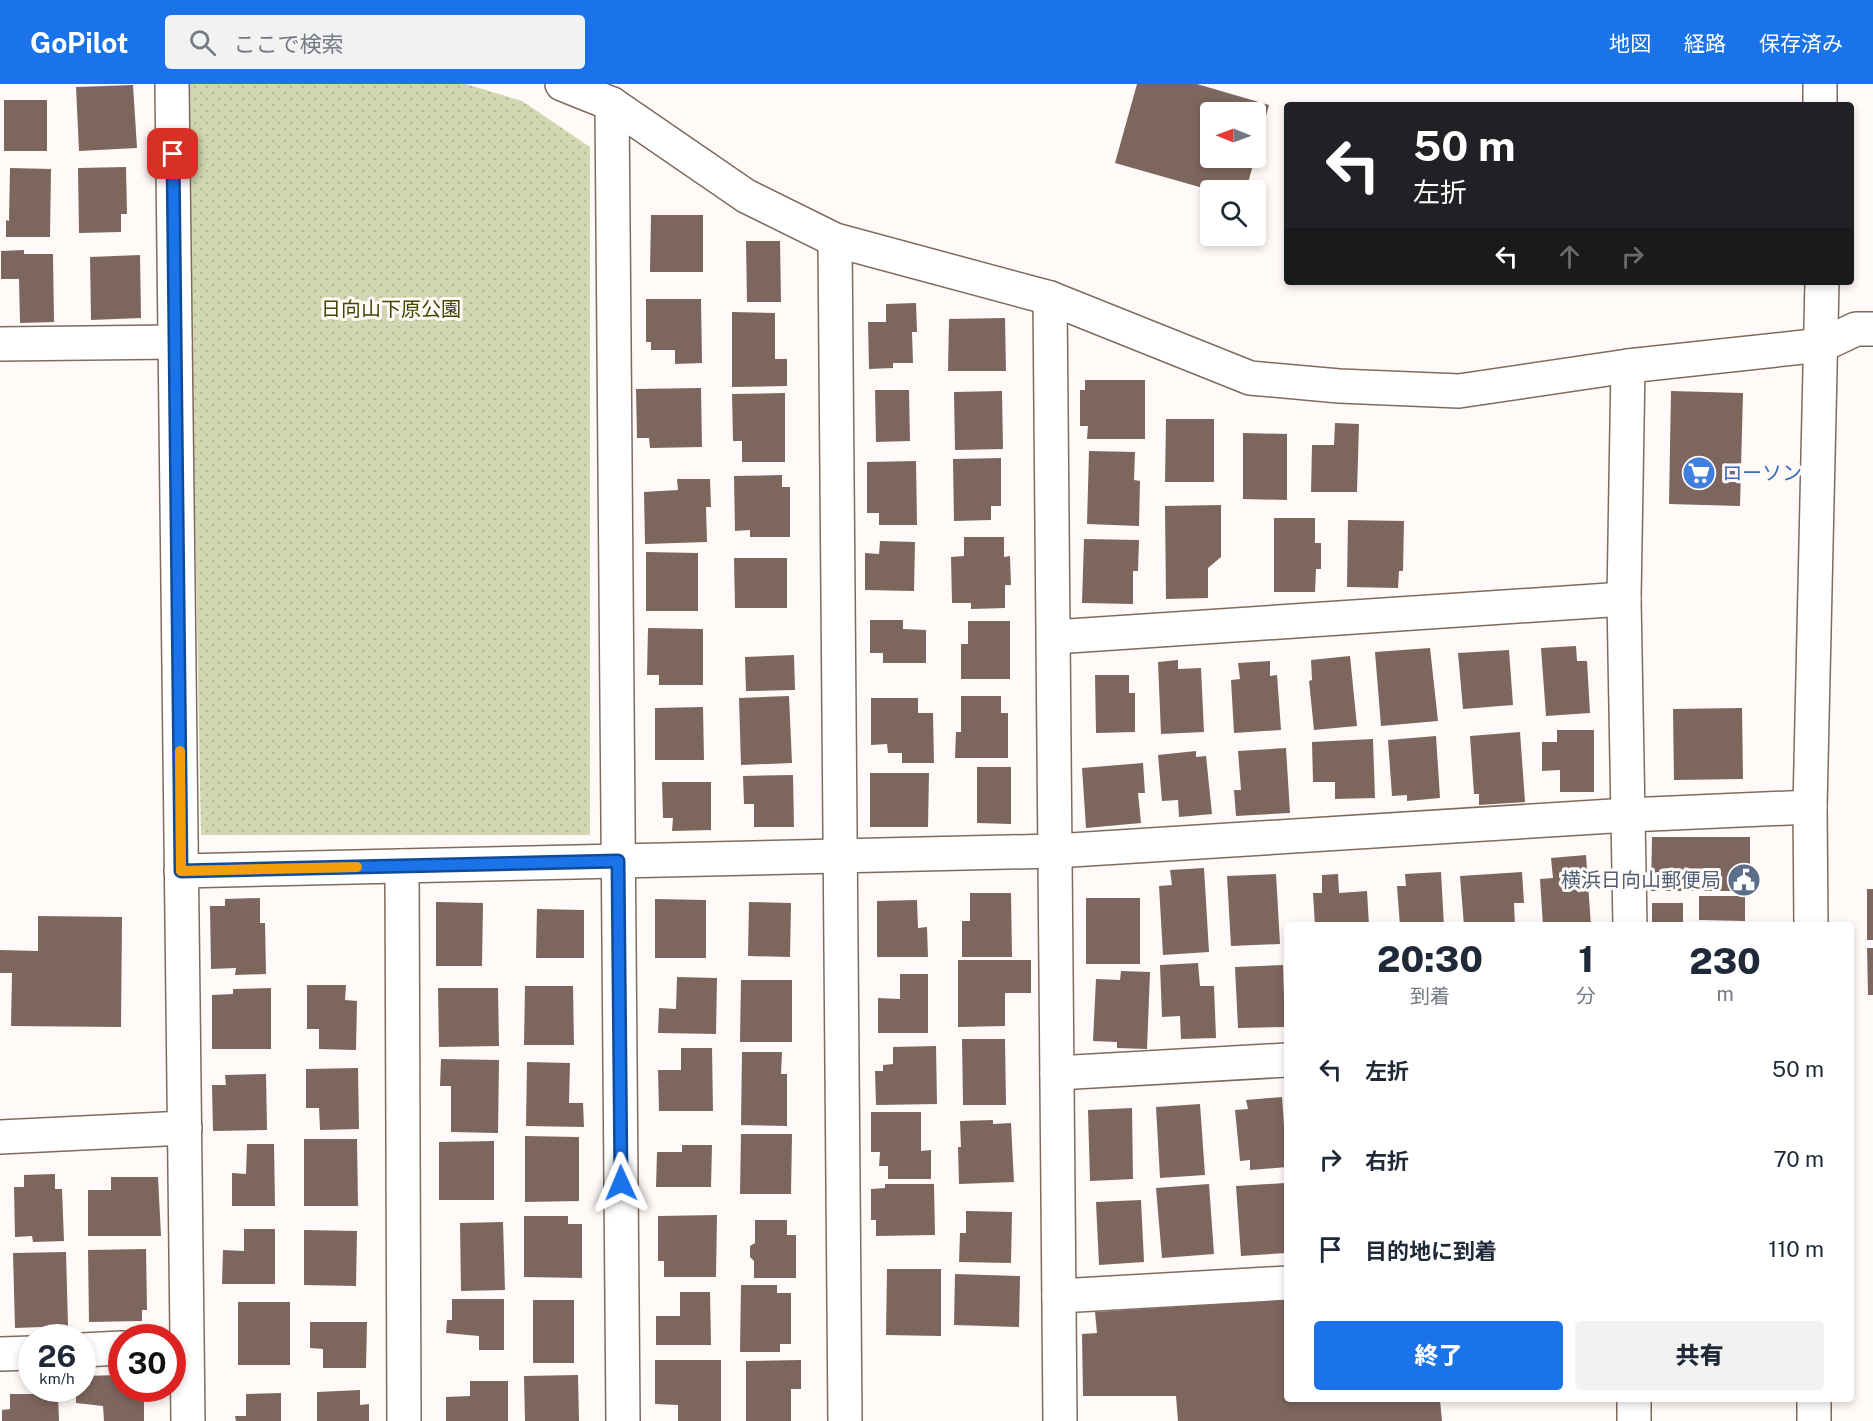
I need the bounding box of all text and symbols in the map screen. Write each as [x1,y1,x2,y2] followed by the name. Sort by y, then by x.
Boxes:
[165,15,585,69] search box
[30,26,129,59] text: GoPilot
[186,26,219,59] icon: search
[234,31,344,57] text: ここで検索
[1609,31,1651,56] text: 地図
[1684,31,1726,56] text: 経路
[1759,31,1843,56] text: 保存済み
[1200,102,1266,168] north arrow
[1200,102,1266,246] map controls
[1413,121,1516,170] text: 50 m
[1314,126,1392,204] icon: left
[147,128,198,179] pin
[156,137,189,170] icon: arrive
[1413,176,1467,208] text: 左折
[1200,180,1266,246] button: search
[1490,240,1523,273] icon: left
[1553,240,1586,273] icon: ahead
[1616,240,1649,273] icon: right
[321,297,461,321] park label: 日向山下原公園
[1681,455,1717,491] supermarket icon: ローソン
[1722,461,1802,485] place label: ローソン
[1726,862,1762,898] public building icon: 横浜日向山郵便局
[1561,868,1721,892] place label: 横浜日向山郵便局
[1377,938,1483,980] text: 20:30
[1578,938,1594,980] text: 1
[1689,940,1761,982] text: 230
[1716,982,1734,1006] text: m
[1410,984,1450,1008] text: 到着
[1576,984,1596,1008] text: 分
[1314,1053,1347,1086] icon: left
[1772,1056,1824,1082] text: 50 m
[1365,1058,1409,1084] text: 左折
[1314,1143,1347,1176] icon: right
[1773,1146,1824,1172] text: 70 m
[1365,1148,1409,1174] text: 右折
[589,1151,653,1215] position arrow
[1314,1233,1347,1266] icon: arrive
[1768,1236,1824,1262] text: 110 m
[1365,1238,1497,1264] text: 目的地に到着
[1314,1321,1563,1390] button: 終了
[1575,1321,1824,1390] button: 共有
[108,1324,186,1402] speed limit sign: 30
[38,1338,76,1374] text: 26
[39,1370,75,1387] text: km/h

